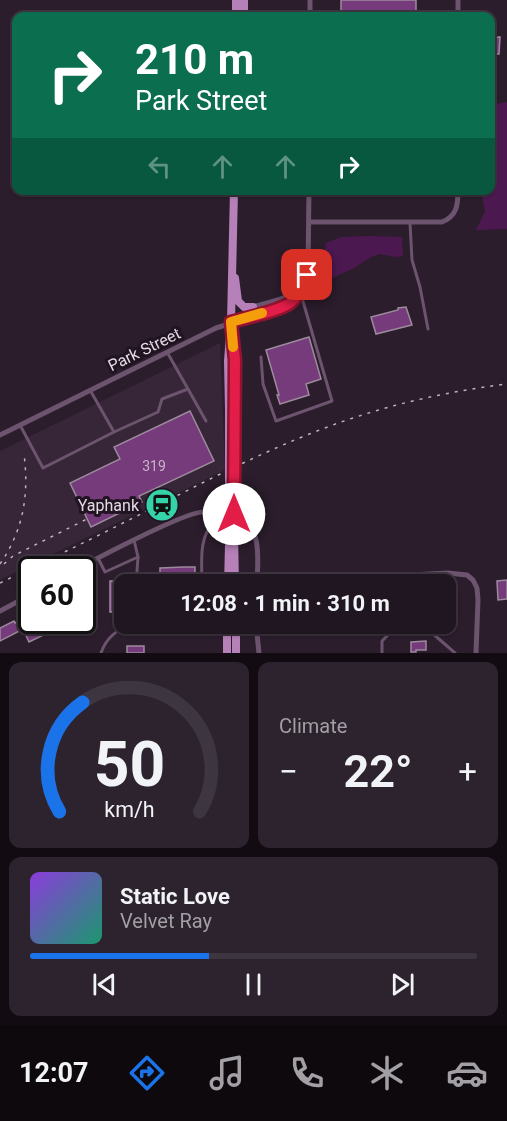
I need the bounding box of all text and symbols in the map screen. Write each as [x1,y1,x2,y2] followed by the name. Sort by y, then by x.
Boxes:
[135,35,254,84] text: 210 m
[36,36,114,114] icon: right
[135,85,267,117] text: Park Street
[143,150,176,183] icon: left
[206,150,239,183] icon: ahead
[269,150,302,183] icon: ahead
[332,150,365,183] icon: right
[281,249,332,300] pin
[290,258,323,291] icon: arrive
[105,324,184,375] street label: Park Street
[142,458,166,474] house number: 319
[202,482,266,546] position arrow
[144,487,180,523] station icon: Yaphank
[78,496,140,515] place label: Yaphank
[18,556,96,634] speed limit sign: 60
[180,591,390,616] text: 12:08 · 1 min · 310 m
[279,714,347,738] text: Climate
[93,728,165,801] text: 50
[343,745,413,798] text: 22°
[279,752,298,791] text: −
[458,752,477,791] text: +
[104,797,154,822] text: km/h
[120,884,230,909] text: Static Love
[120,909,212,933] text: Velvet Ray
[88,968,121,1001] icon: previous
[237,968,270,1001] icon: pause
[386,968,419,1001] icon: next
[126,1052,168,1094] icon: directions
[206,1052,248,1094] icon: music
[286,1052,328,1094] icon: phone
[366,1052,408,1094] icon: climate
[446,1052,488,1094] icon: car
[19,1057,89,1089] text: 12:07

